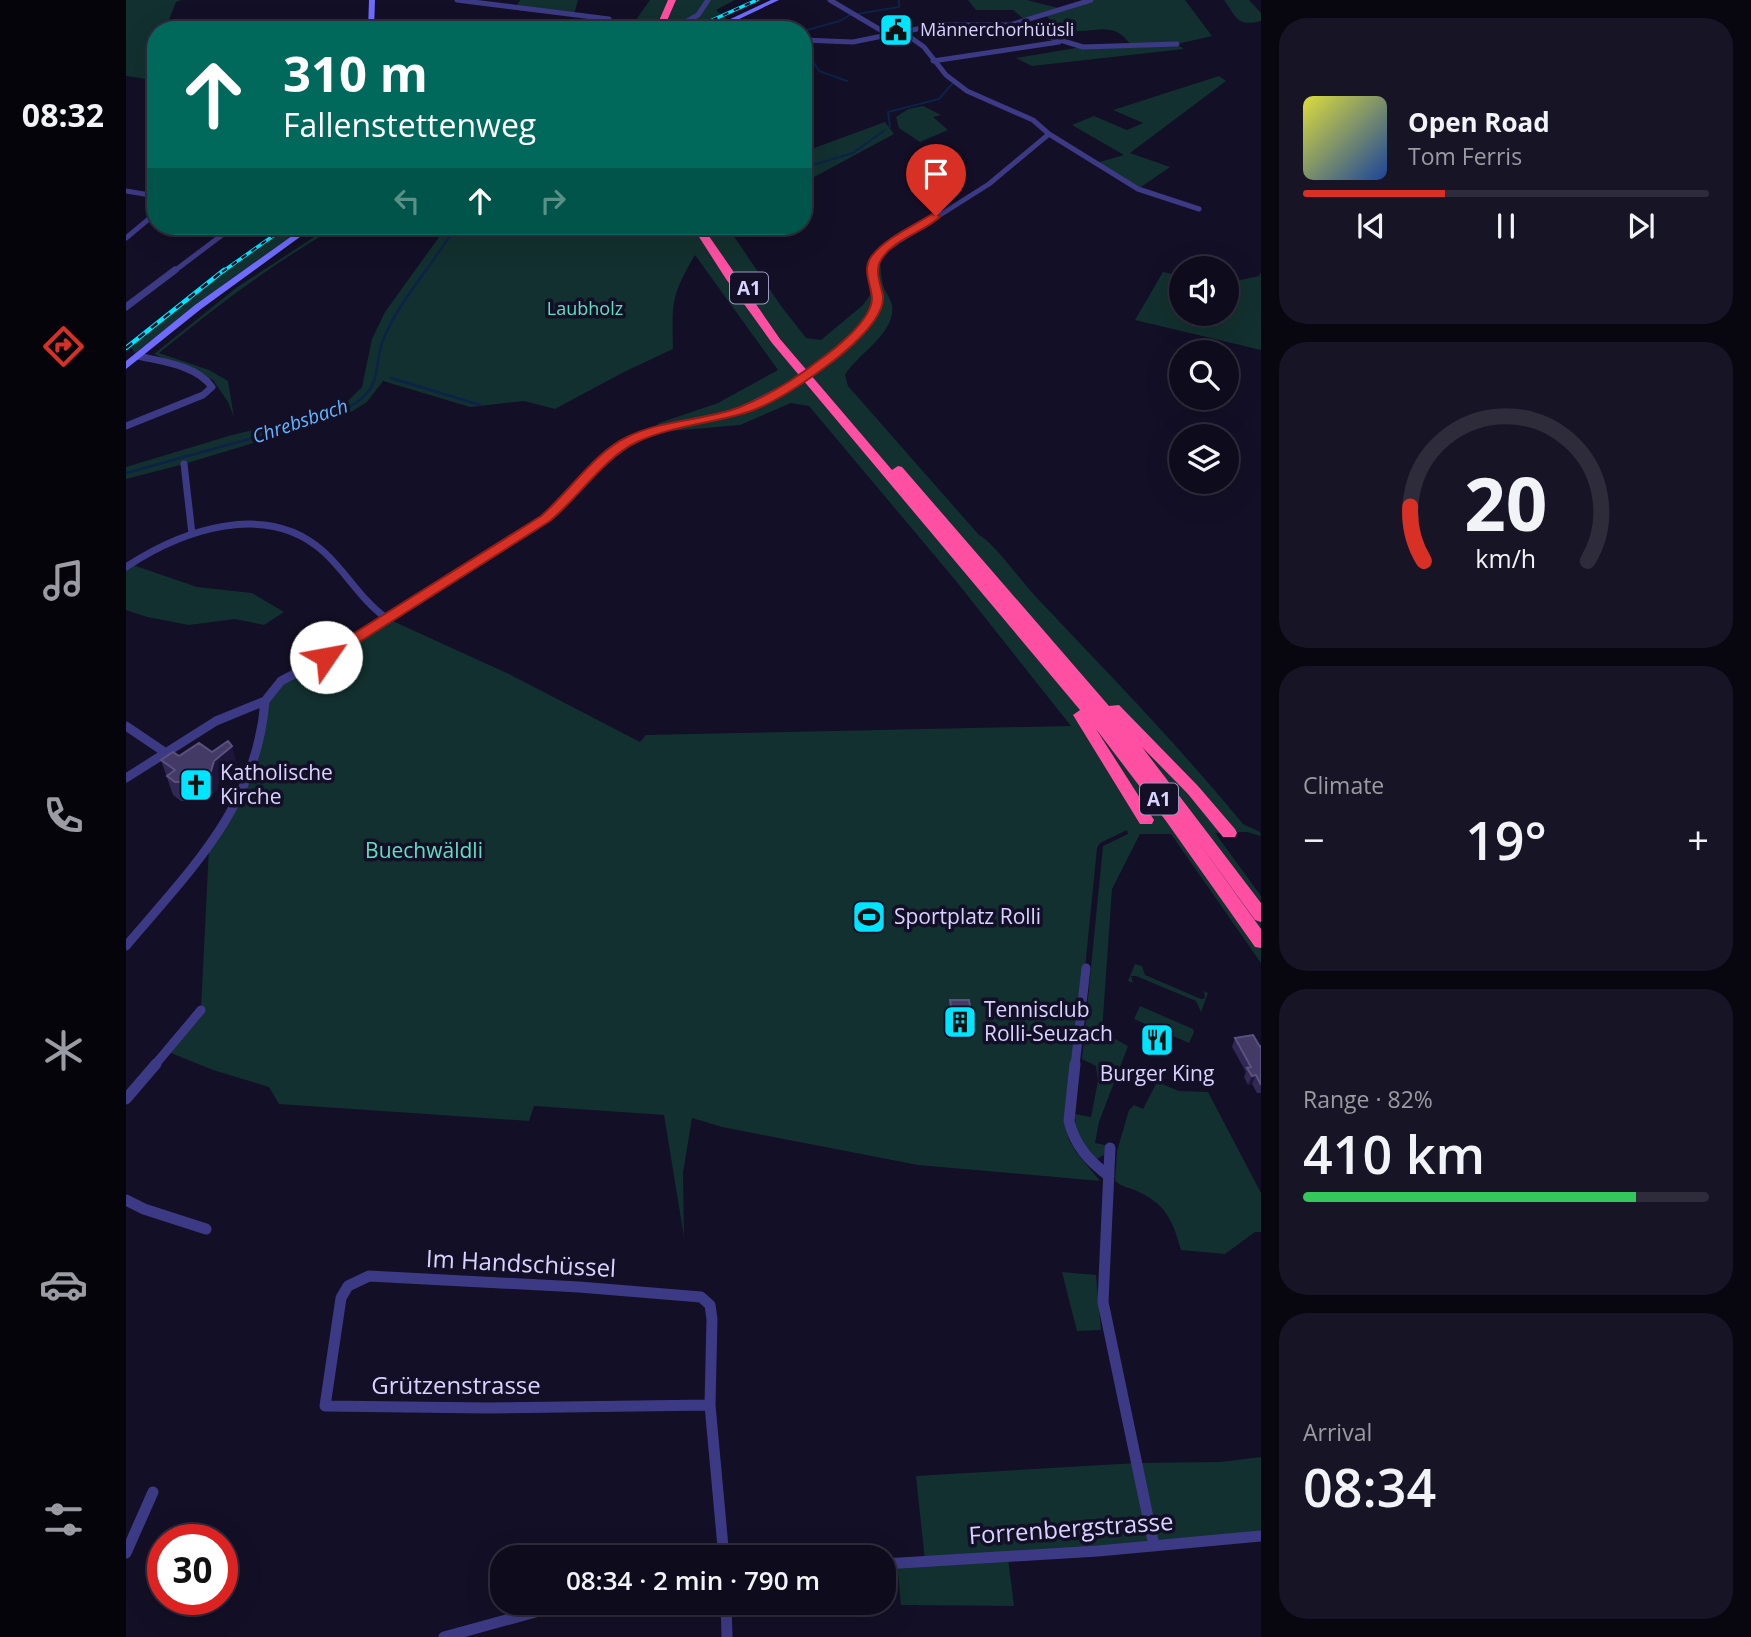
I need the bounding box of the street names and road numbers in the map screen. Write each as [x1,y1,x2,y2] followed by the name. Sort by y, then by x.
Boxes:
[730,272,768,304] road number: A1
[1140,784,1178,814] road number: A1
[425,1241,617,1284] street label: Im Handschüssel
[371,1368,541,1401] street label: Grützenstrasse
[967,1504,1174,1551] street label: Forrenbergstrasse

